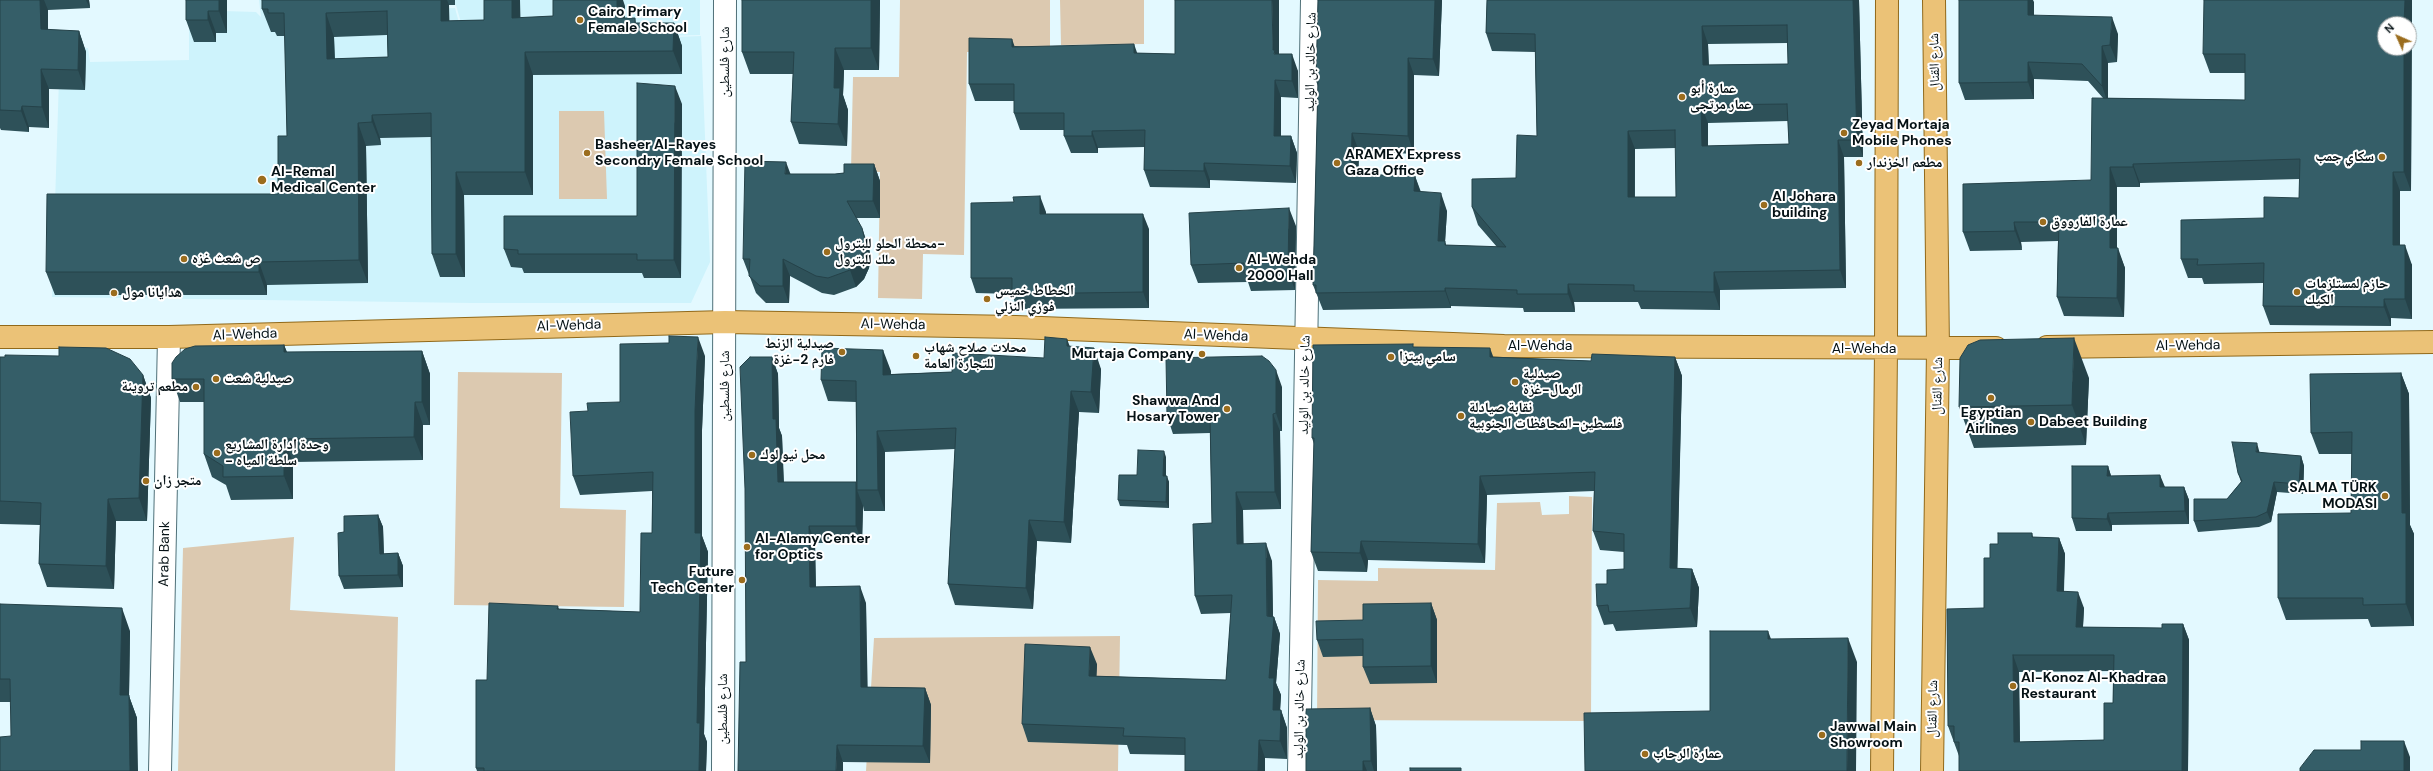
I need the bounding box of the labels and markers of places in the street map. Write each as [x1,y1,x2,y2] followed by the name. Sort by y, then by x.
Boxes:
[588,4,687,36] place label: Cairo Primary Female School
[575,15,585,25] marker: Cairo Primary Female School
[1690,81,1751,114] place label: عمارة أبو عمار مرتجى
[1677,92,1687,102] marker: عمارة أبو عمار مرتجى
[1852,117,1952,150] place label: Zeyad Mortaja Mobile Phones
[1839,128,1849,138] marker: Zeyad Mortaja Mobile Phones
[595,137,763,170] place label: Basheer Al-Rayes Secondry Female School
[1345,147,1461,180] place label: ARAMEX Express Gaza Office
[582,148,592,158] marker: Basheer Al-Rayes Secondry Female School
[2315,149,2374,165] place label: سكاي جمب
[2377,152,2387,162] marker: سكاي جمب
[1867,155,1942,171] place label: مطعم الخزندار
[1332,158,1342,168] marker: ARAMEX Express Gaza Office
[1854,158,1864,168] marker: مطعم الخزندار
[271,164,376,196] place label: Al-Remal Medical Center
[256,174,268,186] marker: Al-Remal Medical Center
[1772,189,1836,222] place label: Al Johara building
[1759,200,1769,210] marker: Al Johara building
[2051,214,2128,230] place label: عمارة الفارووق
[2038,217,2048,227] marker: عمارة الفارووق
[835,236,945,268] place label: محطة الحلو للبترول- ملك للبترول
[822,247,832,257] marker: محطة الحلو للبترول- ملك للبترول
[192,251,261,267] place label: ص شعث غزه
[1247,252,1316,284] place label: Al-Wehda 2000 Hall
[179,254,189,264] marker: ص شعث غزه
[1234,263,1244,273] marker: Al-Wehda 2000 Hall
[2305,276,2388,308] place label: حازم لمستلزمات الكيك
[995,283,1074,316] place label: الخطاط خميس فوزي النزلي
[122,285,182,301] place label: هدايانا مول
[2292,287,2302,297] marker: حازم لمستلزمات الكيك
[109,288,119,298] marker: هدايانا مول
[982,294,992,304] marker: الخطاط خميس فوزي النزلي
[765,336,834,368] place label: صيدلية الزنط فارم 2-غزة
[924,340,1026,372] place label: محلات صلاح شهاب للتجارة العامة
[1071,346,1194,362] place label: Murtaja Company
[837,347,847,357] marker: صيدلية الزنط فارم 2-غزة
[1197,349,1207,359] marker: Murtaja Company
[1399,349,1456,365] place label: سامي بيتزا
[911,351,921,361] marker: محلات صلاح شهاب للتجارة العامة
[1386,352,1396,362] marker: سامي بيتزا
[1523,366,1582,398] place label: صيدلية الرمال-غزة
[224,371,292,387] place label: صيدلية شعت
[211,374,221,384] marker: صيدلية شعت
[1510,377,1520,387] marker: صيدلية الرمال-غزة
[121,379,188,395] place label: مطعم ترويئة
[191,382,201,392] marker: مطعم ترويئة
[1127,393,1219,426] place label: Shawwa And Hosary Tower
[1986,393,1996,403] marker: Egyptian Airlines
[1469,400,1623,432] place label: نقابة صيادلة فلسطين-المحافظات الجنوبية
[1222,404,1232,414] marker: Shawwa And Hosary Tower
[1961,405,2021,438] place label: Egyptian Airlines
[1456,411,1466,421] marker: نقابة صيادلة فلسطين-المحافظات الجنوبية
[2039,414,2147,430] place label: Dabeet Building
[2026,417,2036,427] marker: Dabeet Building
[225,437,329,470] place label: وحدة إدارة المشاريع - سلطة المياه
[760,447,825,463] place label: محل نيو لوك
[212,448,222,458] marker: وحدة إدارة المشاريع - سلطة المياه
[747,450,757,460] marker: محل نيو لوك
[154,473,201,489] place label: متجر زان
[141,476,151,486] marker: متجر زان
[2289,480,2377,512] place label: SALMA TÜRK MODASI
[2380,491,2390,501] marker: SALMA TÜRK MODASI
[755,531,870,564] place label: Al-Alamy Center for Optics
[742,542,752,552] marker: Al-Alamy Center for Optics
[651,564,734,596] place label: Future Tech Center
[737,575,747,585] marker: Future Tech Center
[2021,670,2166,702] place label: Al-Konoz Al-Khadraa Restaurant
[2008,681,2018,691] marker: Al-Konoz Al-Khadraa Restaurant
[1830,719,1917,752] place label: Jawwal Main Showroom
[1817,730,1827,740] marker: Jawwal Main Showroom
[1653,746,1722,762] place label: عمارة الرحاب
[1640,749,1650,759] marker: عمارة الرحاب

